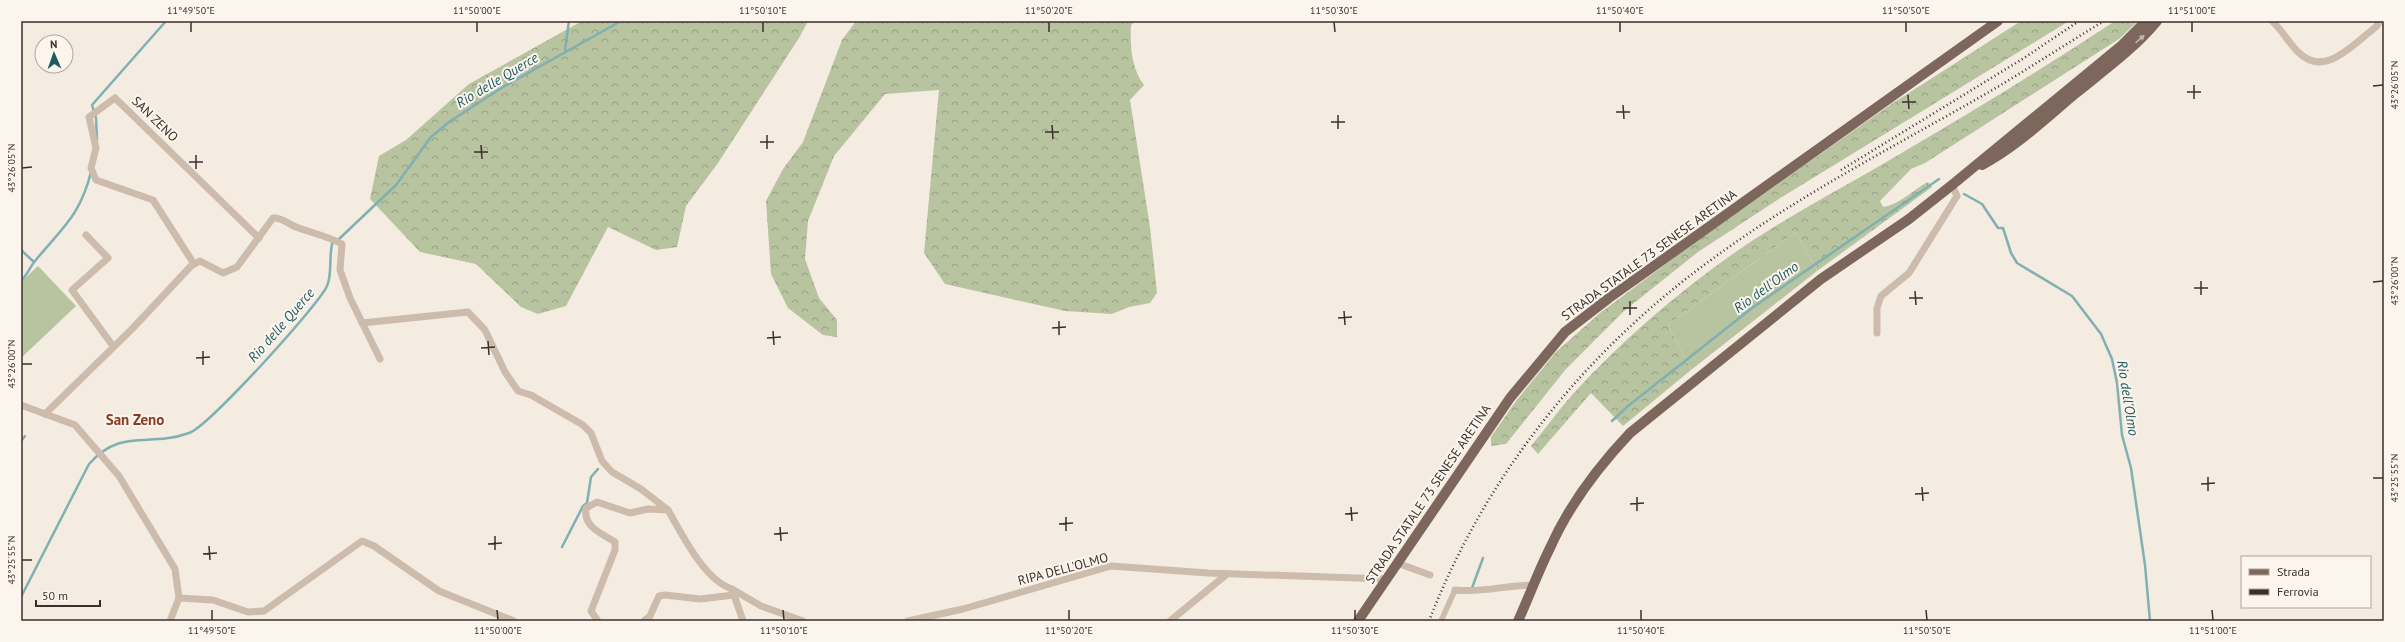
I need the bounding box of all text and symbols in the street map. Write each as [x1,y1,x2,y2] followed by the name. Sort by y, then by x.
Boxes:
[167,4,215,17] text: 11°49'50"E
[453,4,501,17] text: 11°50'00"E
[739,4,787,17] text: 11°50'10"E
[1025,4,1073,17] text: 11°50'20"E
[1310,4,1358,17] text: 11°50'30"E
[1596,4,1644,17] text: 11°50'40"E
[1882,4,1930,17] text: 11°50'50"E
[2168,4,2216,17] text: 11°51'00"E
[34,34,74,74] north arrow
[2135,34,2145,43] one-way arrow
[50,37,58,51] text: N
[453,48,542,112] water label: Rio delle Querce
[2388,60,2401,110] text: 43°26'05"N
[128,93,182,145] street label: SAN ZENO
[5,143,18,193] text: 43°26'05"N
[1558,185,1740,324] street label: STRADA STATALE 73 SENESE ARETINA
[2388,256,2401,306] text: 43°26'00"N
[1730,257,1802,317] water label: Rio dell'Olmo
[244,284,319,366] water label: Rio delle Querce
[5,339,18,389] text: 43°26'00"N
[2113,359,2143,437] water label: Rio dell'Olmo
[1361,401,1495,587] street label: STRADA STATALE 73 SENESE ARETINA
[106,410,164,429] district label: San Zeno
[2388,453,2401,503] text: 43°25'55"N
[5,535,18,585] text: 43°25'55"N
[1016,549,1110,589] street label: RIPA DELL'OLMO
[2241,556,2371,608] legend
[2277,564,2310,579] text: Strada
[36,582,100,608] scale bar
[2277,584,2319,599] text: Ferrovia
[42,588,68,603] text: 50 m
[188,624,236,637] text: 11°49'50"E
[474,624,522,637] text: 11°50'00"E
[760,624,808,637] text: 11°50'10"E
[1045,624,1093,637] text: 11°50'20"E
[1331,624,1379,637] text: 11°50'30"E
[1617,624,1665,637] text: 11°50'40"E
[1903,624,1951,637] text: 11°50'50"E
[2189,624,2237,637] text: 11°51'00"E

